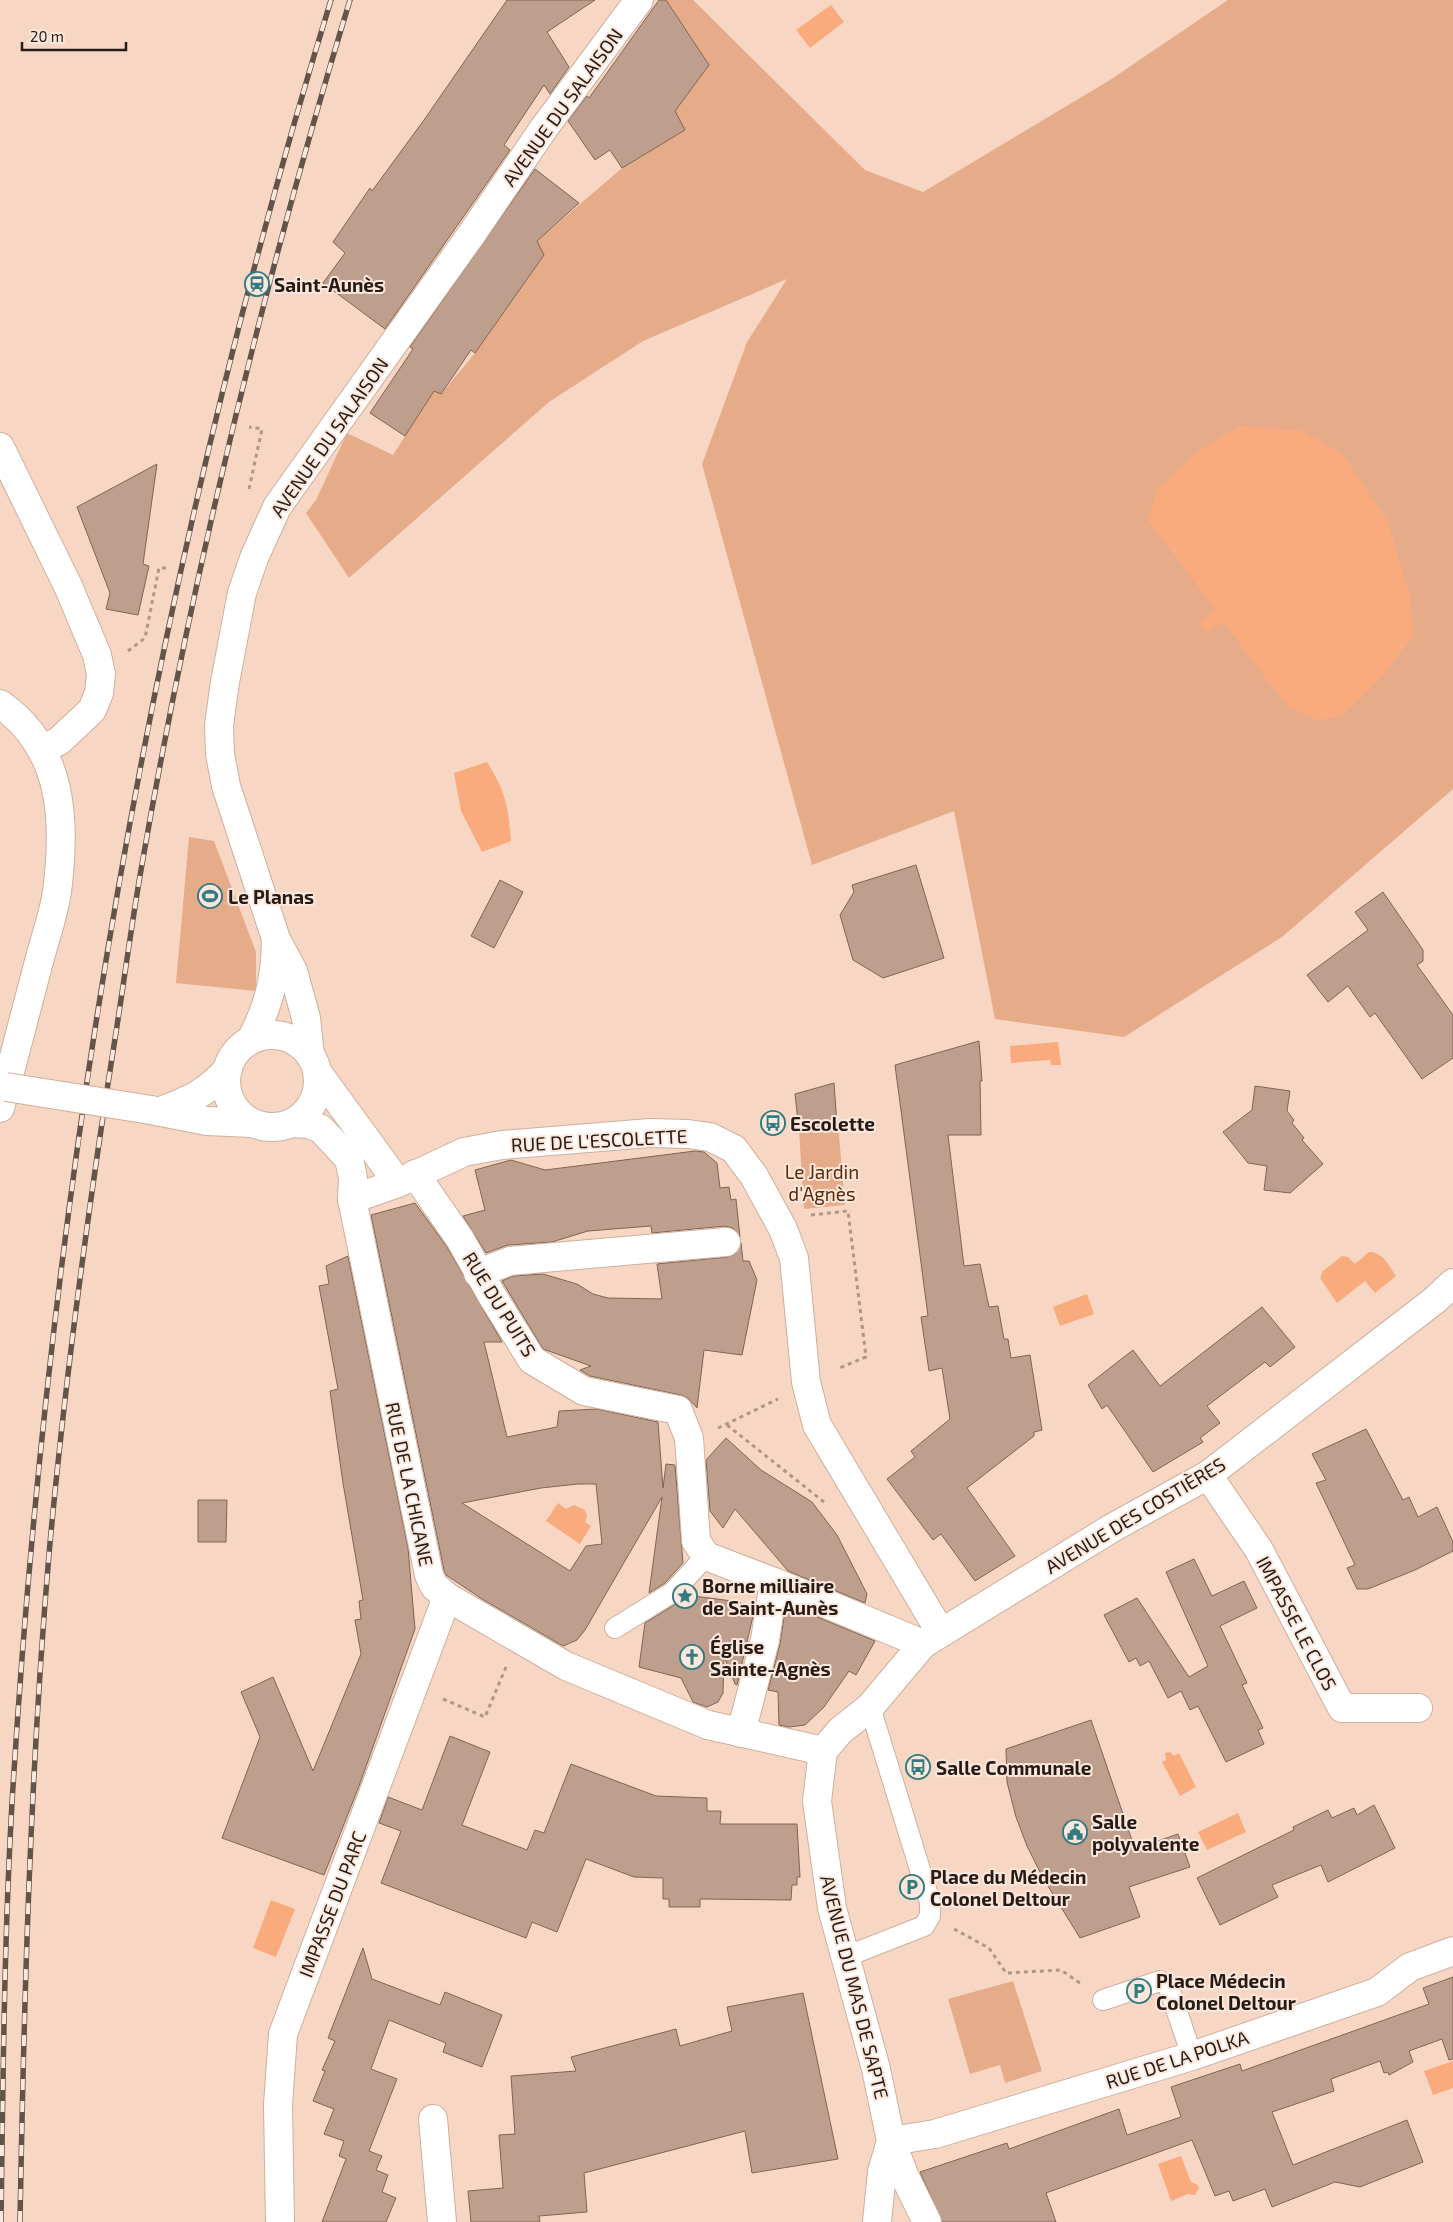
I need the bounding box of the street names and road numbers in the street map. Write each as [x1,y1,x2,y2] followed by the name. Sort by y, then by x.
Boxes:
[497,24,627,190] street label: AVENUE DU SALAISON
[265,353,393,521] street label: AVENUE DU SALAISON
[510,1124,688,1156] street label: RUE DE L'ESCOLETTE
[459,1247,541,1361] street label: RUE DU PUITS
[381,1400,439,1568] street label: RUE DE LA CHICANE
[1041,1452,1229,1578] street label: AVENUE DES COSTIÈRES
[1252,1552,1342,1694] street label: IMPASSE LE CLOS
[294,1828,371,1980] street label: IMPASSE DU PARC
[816,1873,894,2101] street label: AVENUE DU MAS DE SAPTE
[1103,2025,1252,2093] street label: RUE DE LA POLKA

